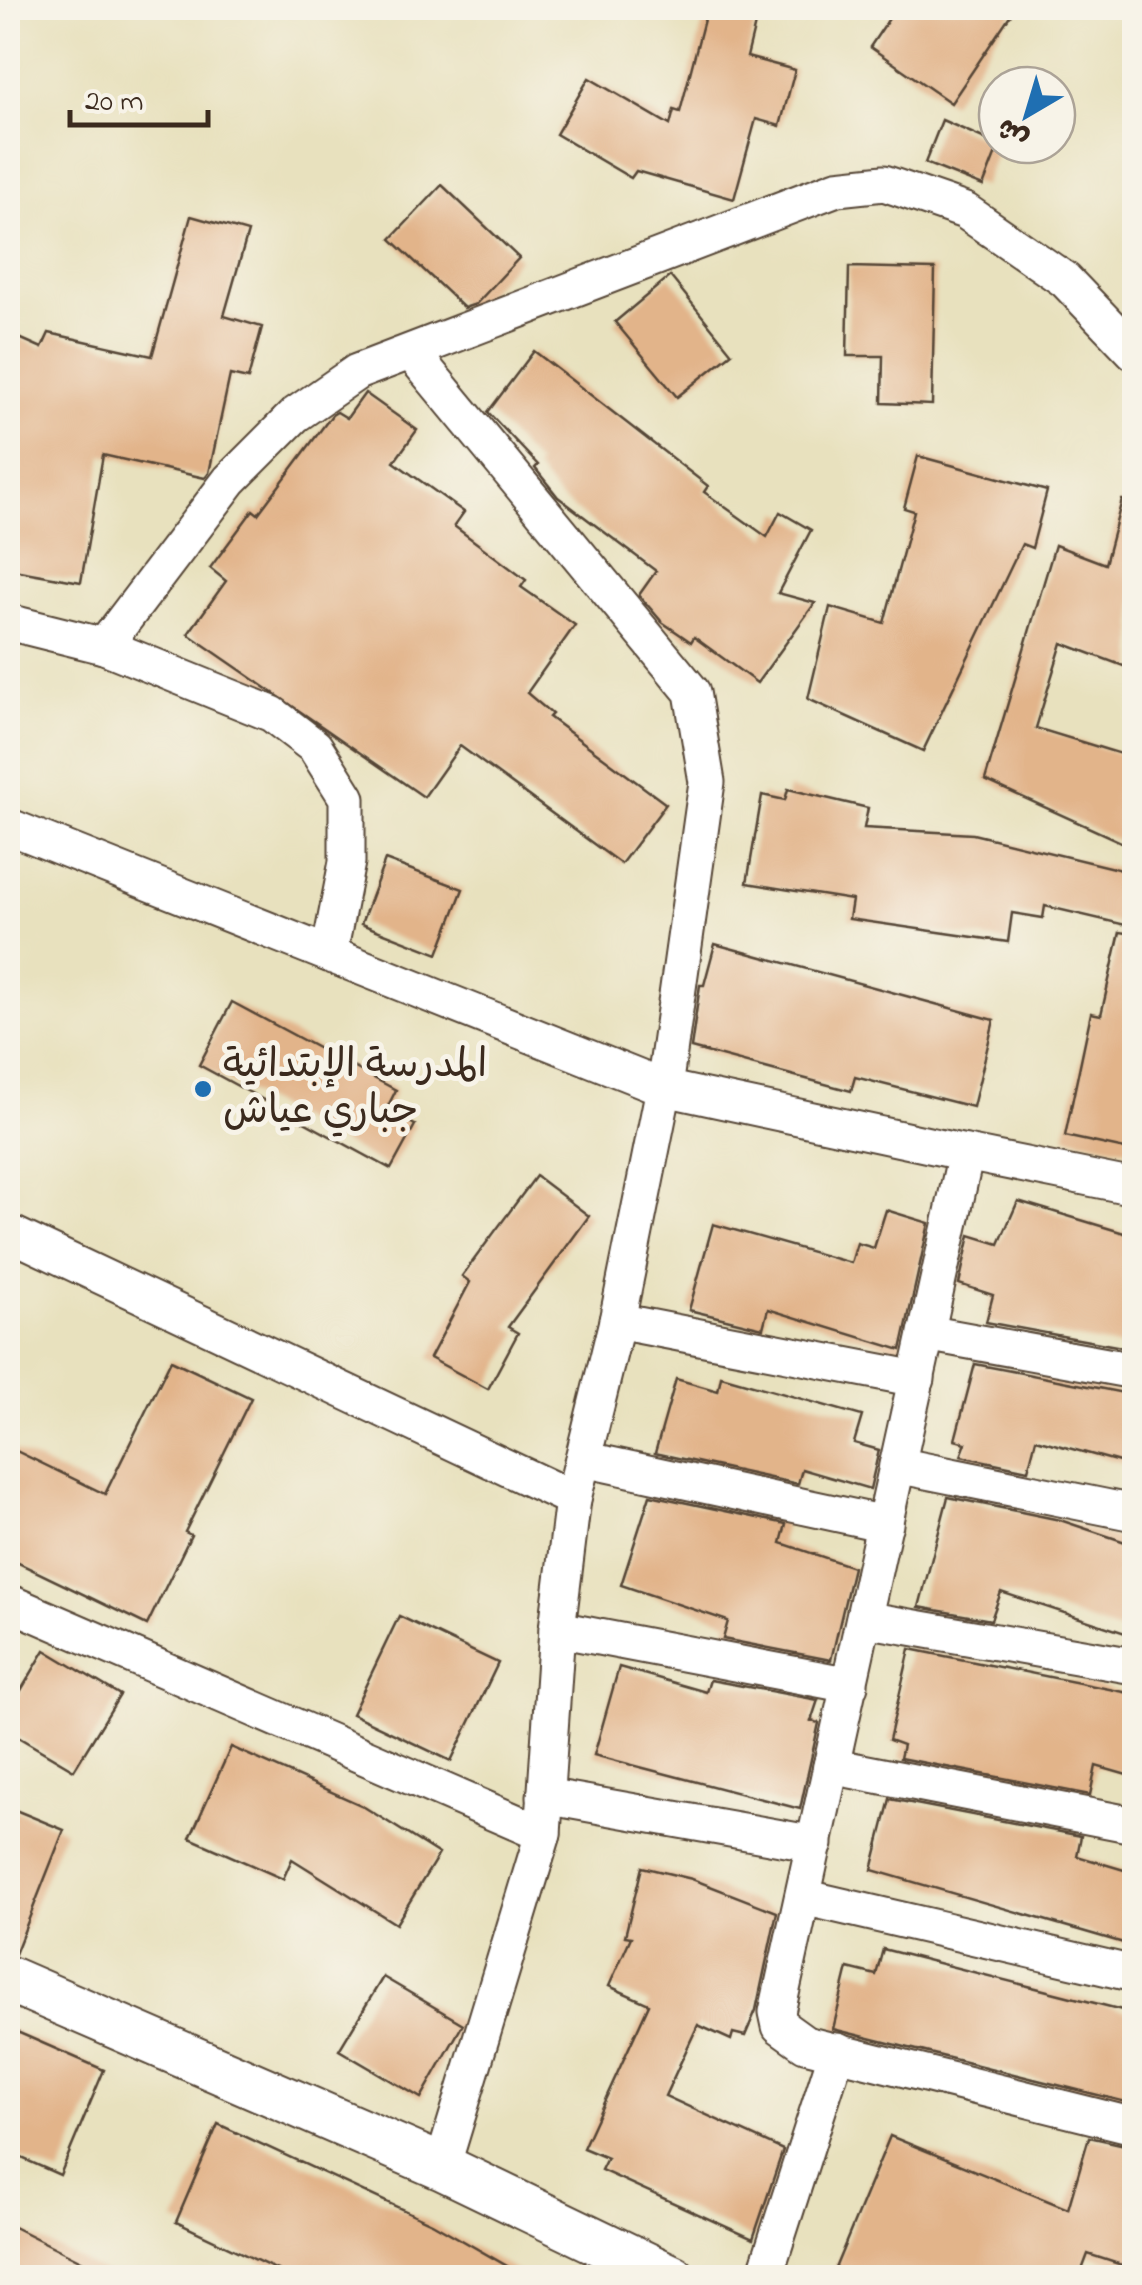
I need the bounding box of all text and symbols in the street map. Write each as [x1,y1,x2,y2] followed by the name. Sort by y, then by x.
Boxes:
[70,65,208,127] scale bar
[977,65,1077,165] north arrow
[85,81,144,125] text: 20 m
[989,106,1039,158] text: ش
[223,1037,487,1142] place label: المدرسة الإبتدائية جباري عياش
[192,1078,214,1100] marker: المدرسة الإبتدائية جباري عياش

